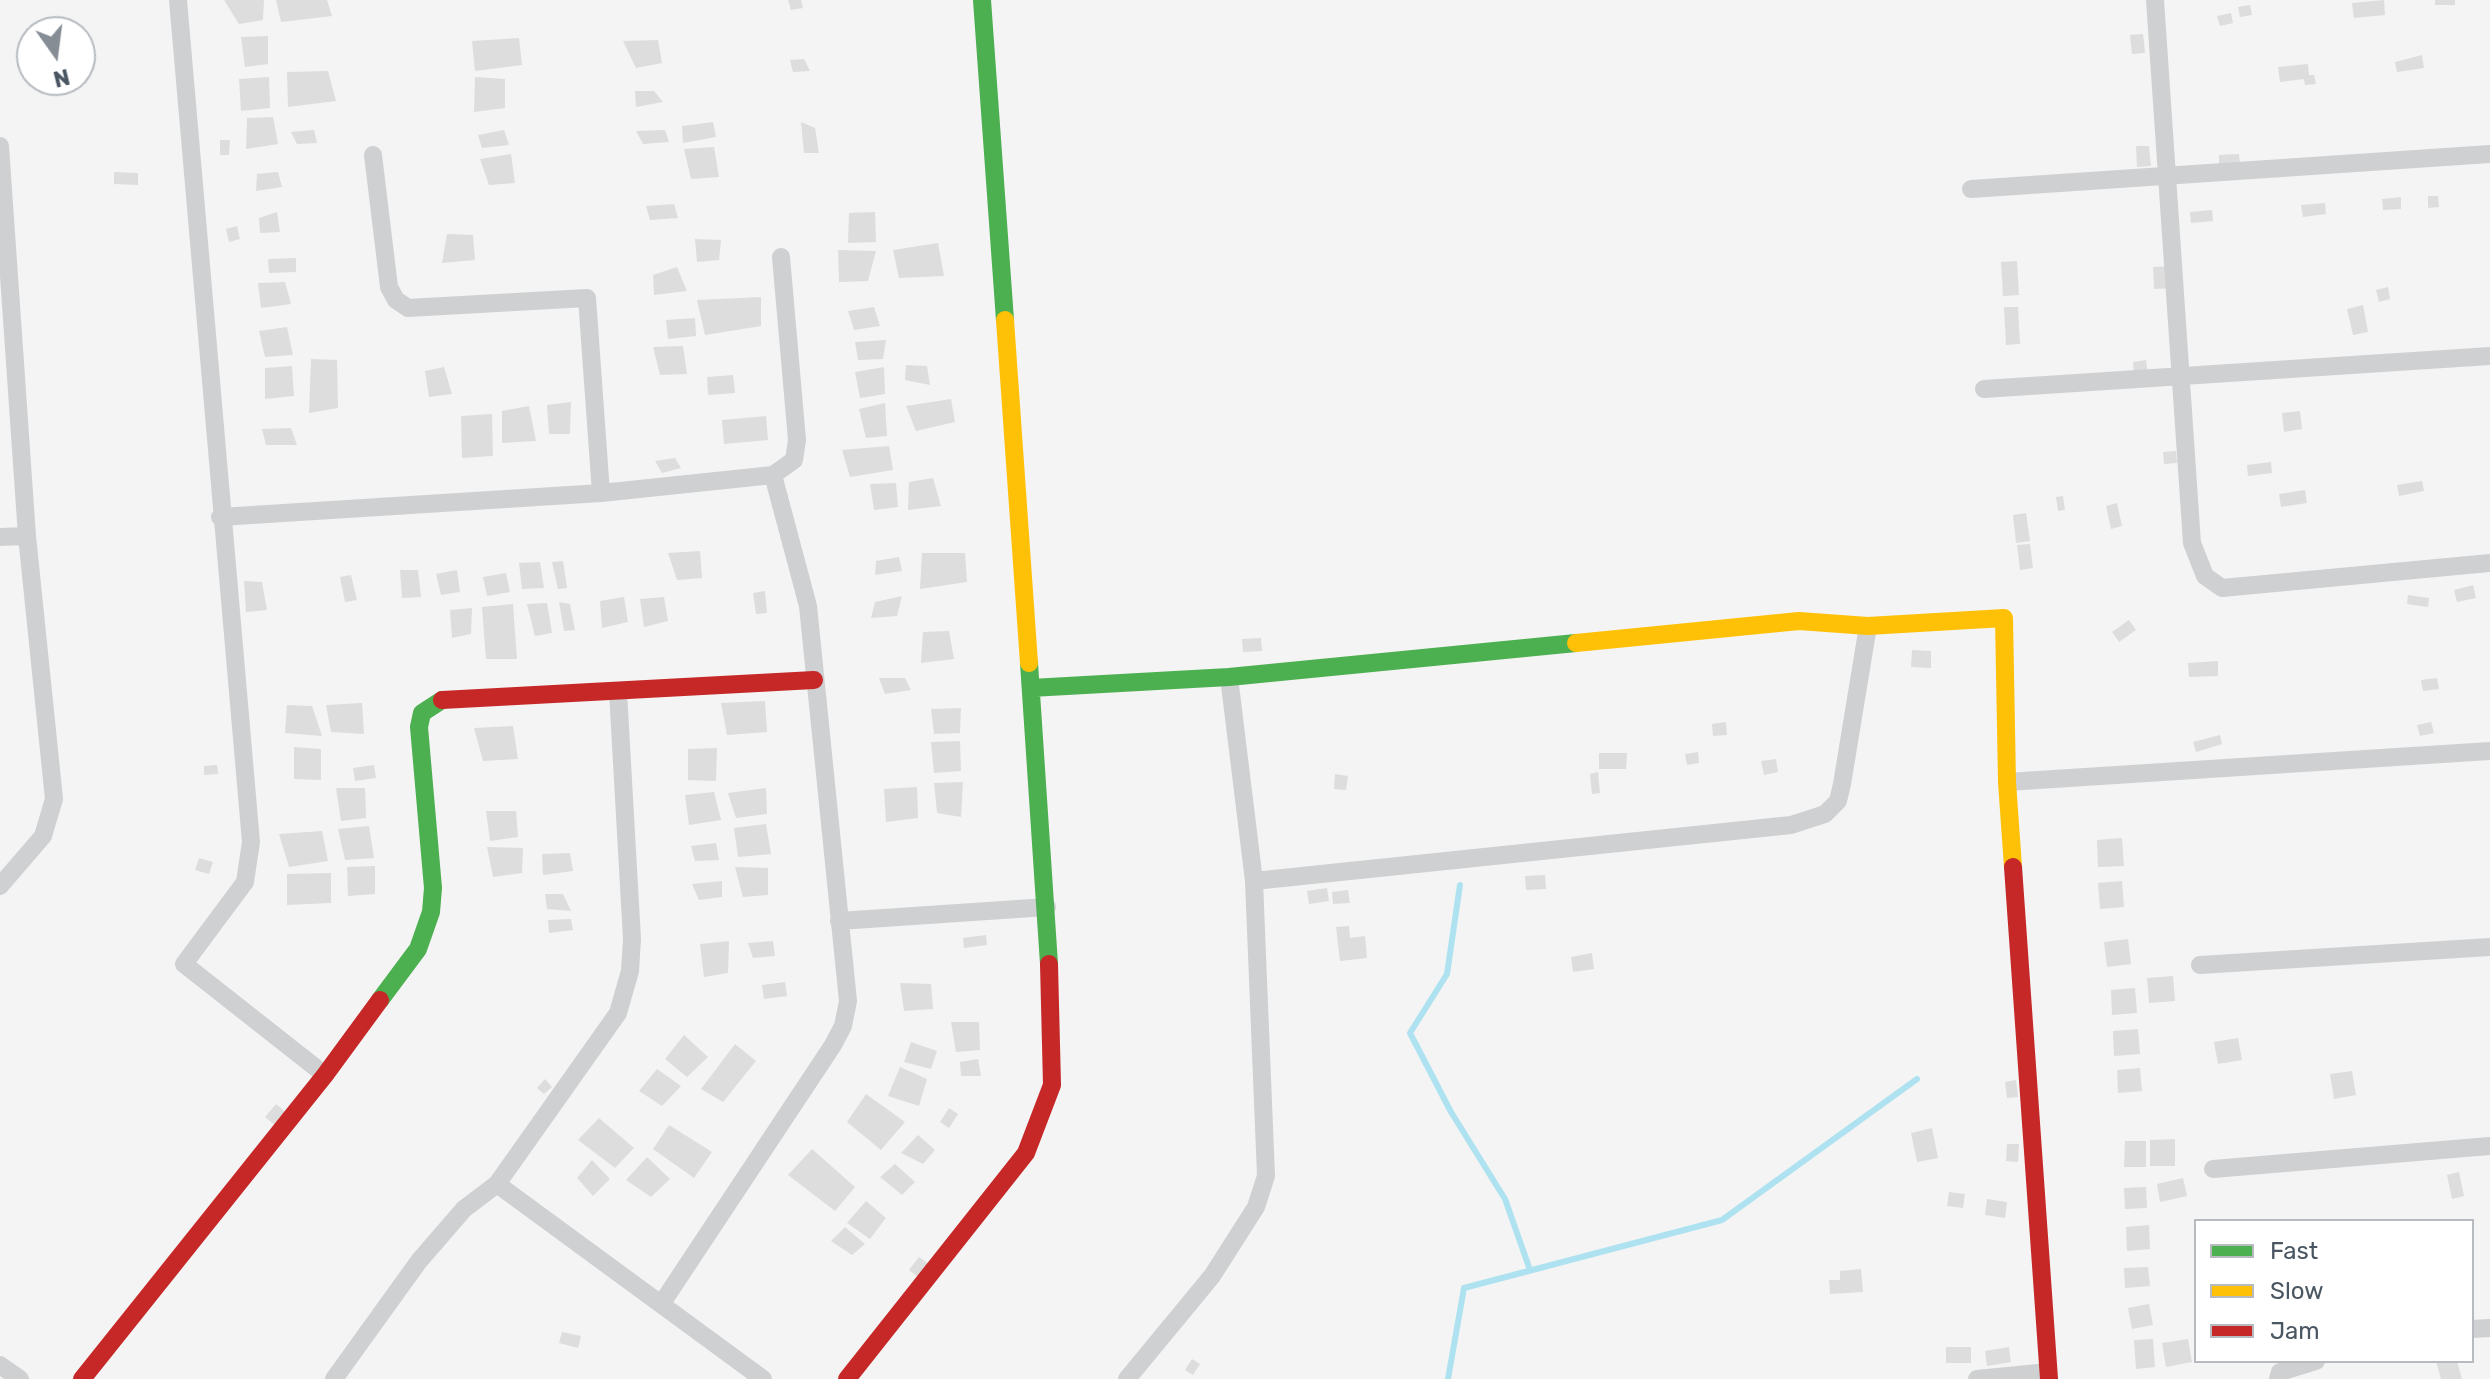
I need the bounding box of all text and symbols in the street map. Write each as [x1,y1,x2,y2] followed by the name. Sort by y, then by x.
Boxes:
[16,16,96,96] north arrow
[51,63,72,93] text: N
[2194,1219,2474,1363] legend
[2270,1237,2318,1265] text: Fast
[2270,1277,2323,1305] text: Slow
[2270,1317,2320,1345] text: Jam

